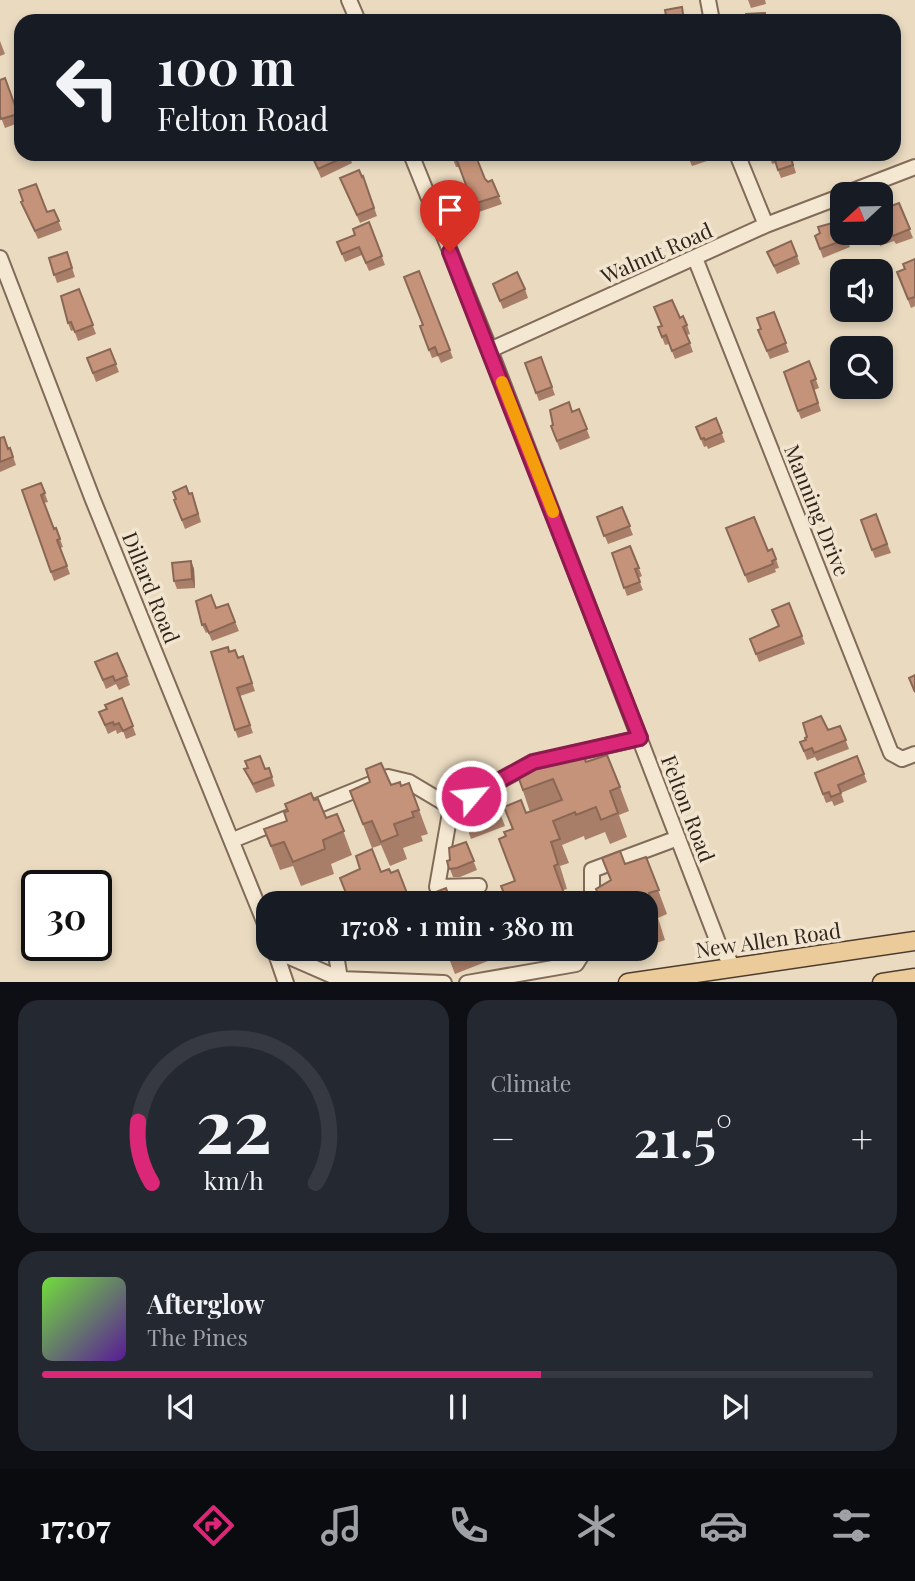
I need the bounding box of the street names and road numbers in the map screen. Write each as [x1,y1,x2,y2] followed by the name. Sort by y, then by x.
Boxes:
[595,215,716,289] street label: Walnut Road
[779,440,857,580] street label: Manning Drive
[117,527,187,647] street label: Dillard Road
[656,750,722,866] street label: Felton Road
[694,915,842,963] street label: New Allen Road

